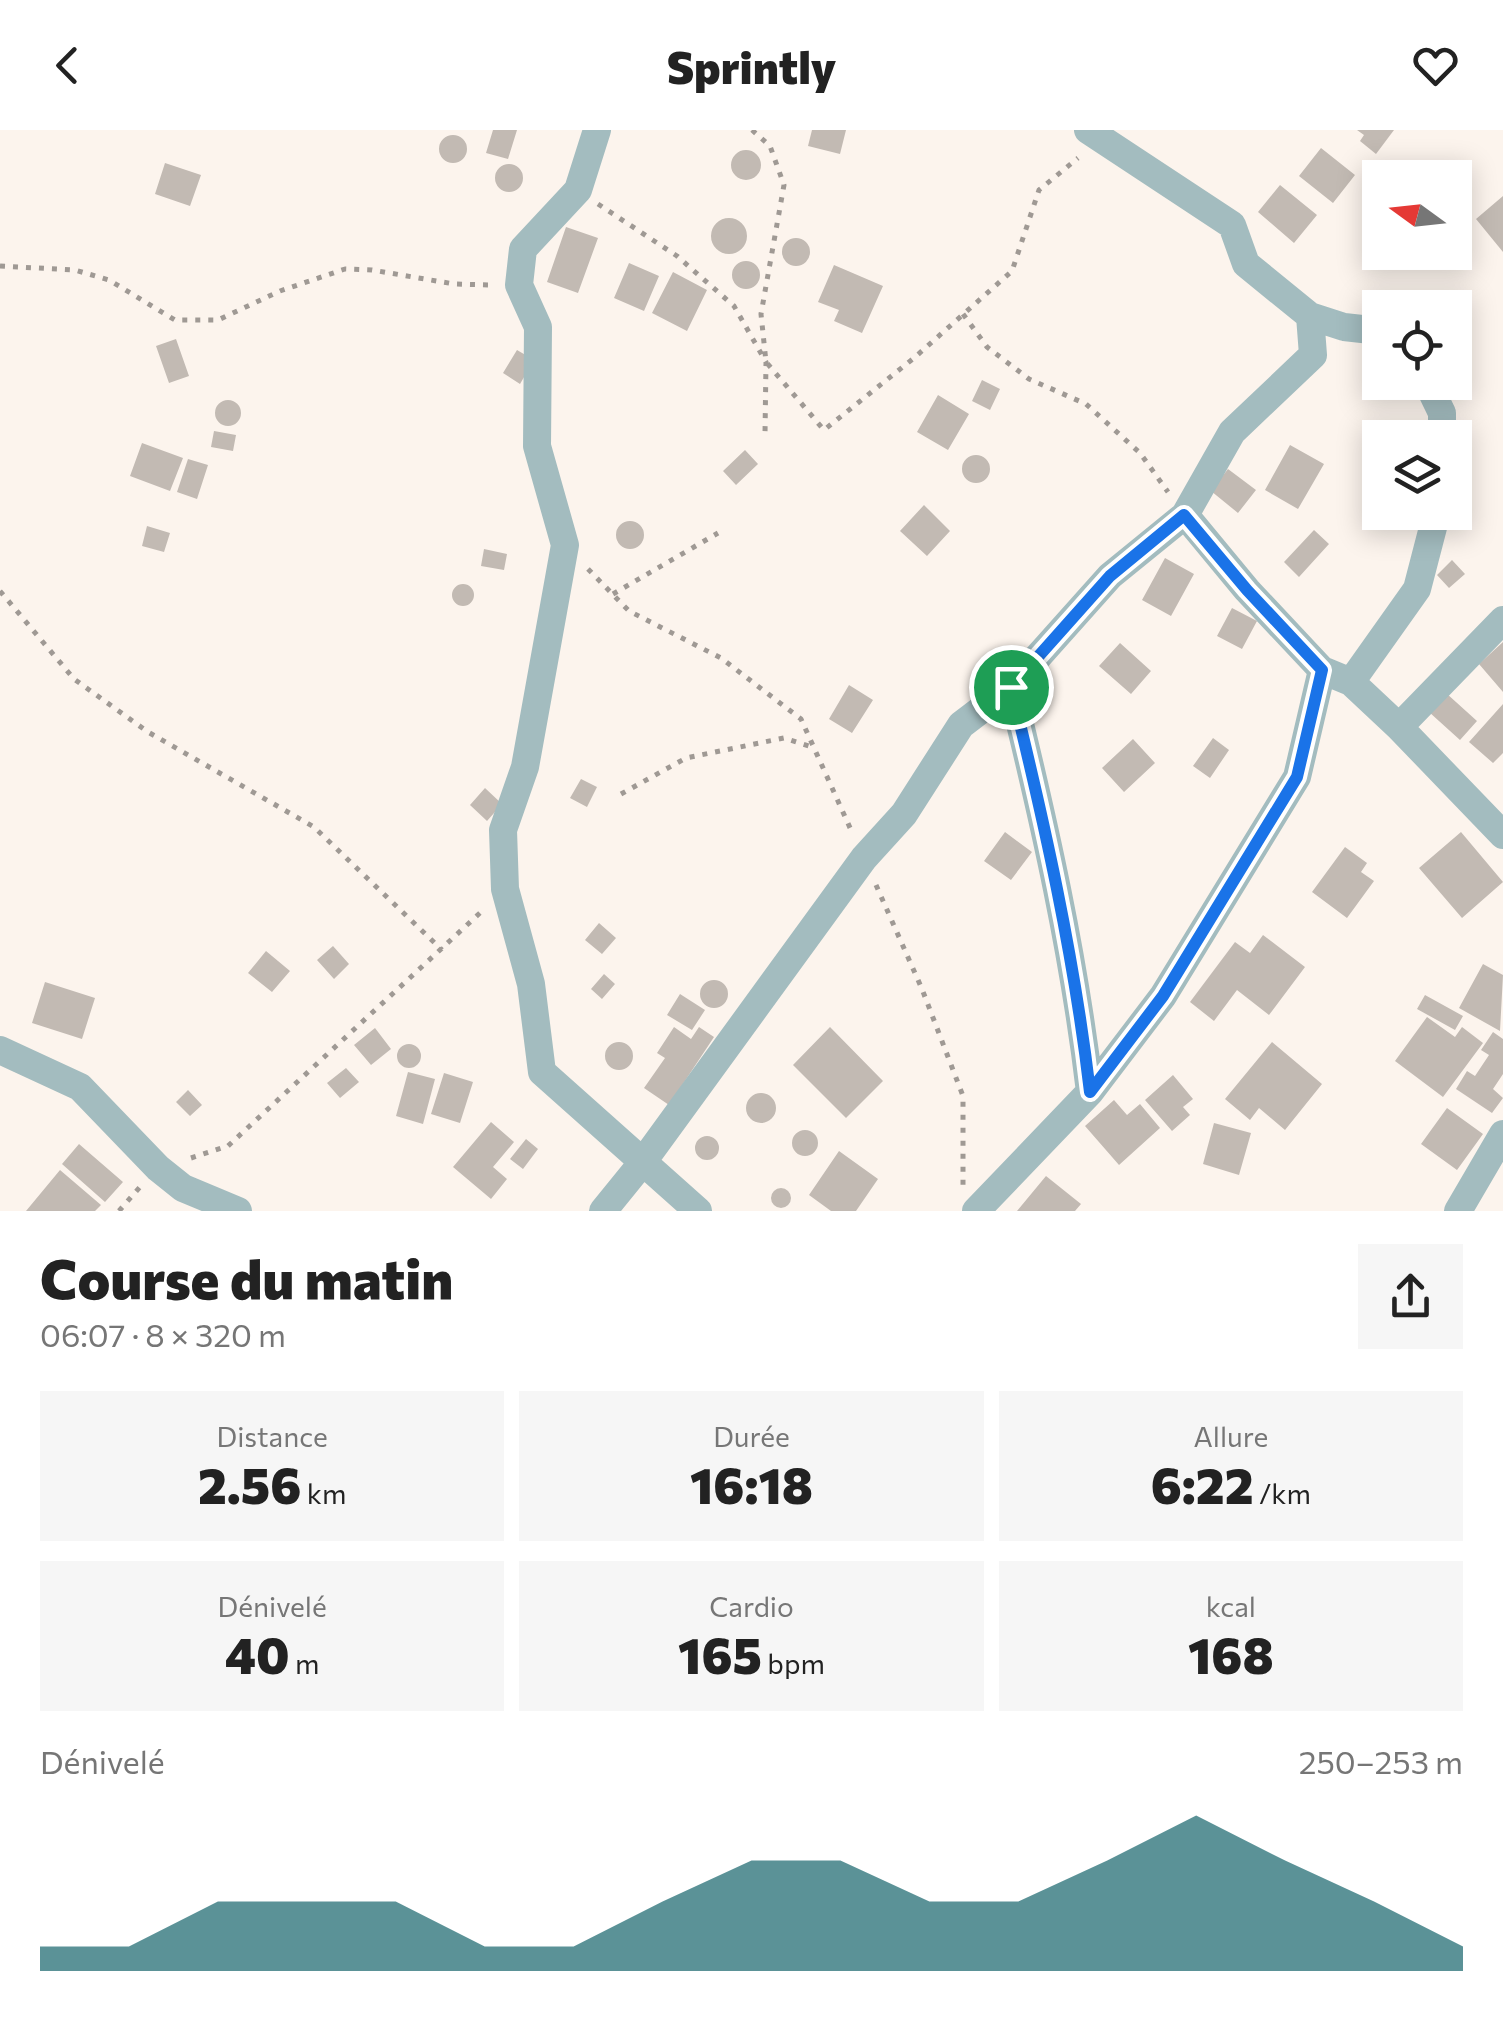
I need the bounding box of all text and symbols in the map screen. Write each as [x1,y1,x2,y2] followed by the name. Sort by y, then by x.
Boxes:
[40,38,95,93] icon: back
[667,38,836,93] text: Sprintly
[1408,38,1463,93] icon: heart
[1362,160,1472,270] north arrow
[1362,160,1472,530] map controls
[1362,290,1472,400] button: locate
[1362,420,1472,530] button: layers
[969,645,1054,730] pin
[984,660,1039,715] icon: arrive
[40,1243,453,1310] text: Course du matin
[1358,1244,1463,1349] button: share
[40,1314,286,1354] text: 06:07 · 8 × 320 m
[217,1419,328,1453] text: Distance
[713,1419,790,1453] text: Durée
[1194,1419,1268,1453] text: Allure
[198,1453,301,1514] text: 2.56
[690,1453,813,1514] text: 16:18
[1151,1453,1254,1514] text: 6:22
[301,1476,346,1510] text: km
[1254,1476,1311,1510] text: /km
[218,1589,327,1623] text: Dénivelé
[709,1589,794,1623] text: Cardio
[1206,1589,1256,1623] text: kcal
[225,1623,290,1684] text: 40
[678,1623,762,1684] text: 165
[1188,1623,1274,1684] text: 168
[290,1646,319,1680] text: m
[762,1646,825,1680] text: bpm
[40,1741,165,1781] text: Dénivelé
[1299,1741,1463,1781] text: 250–253 m

